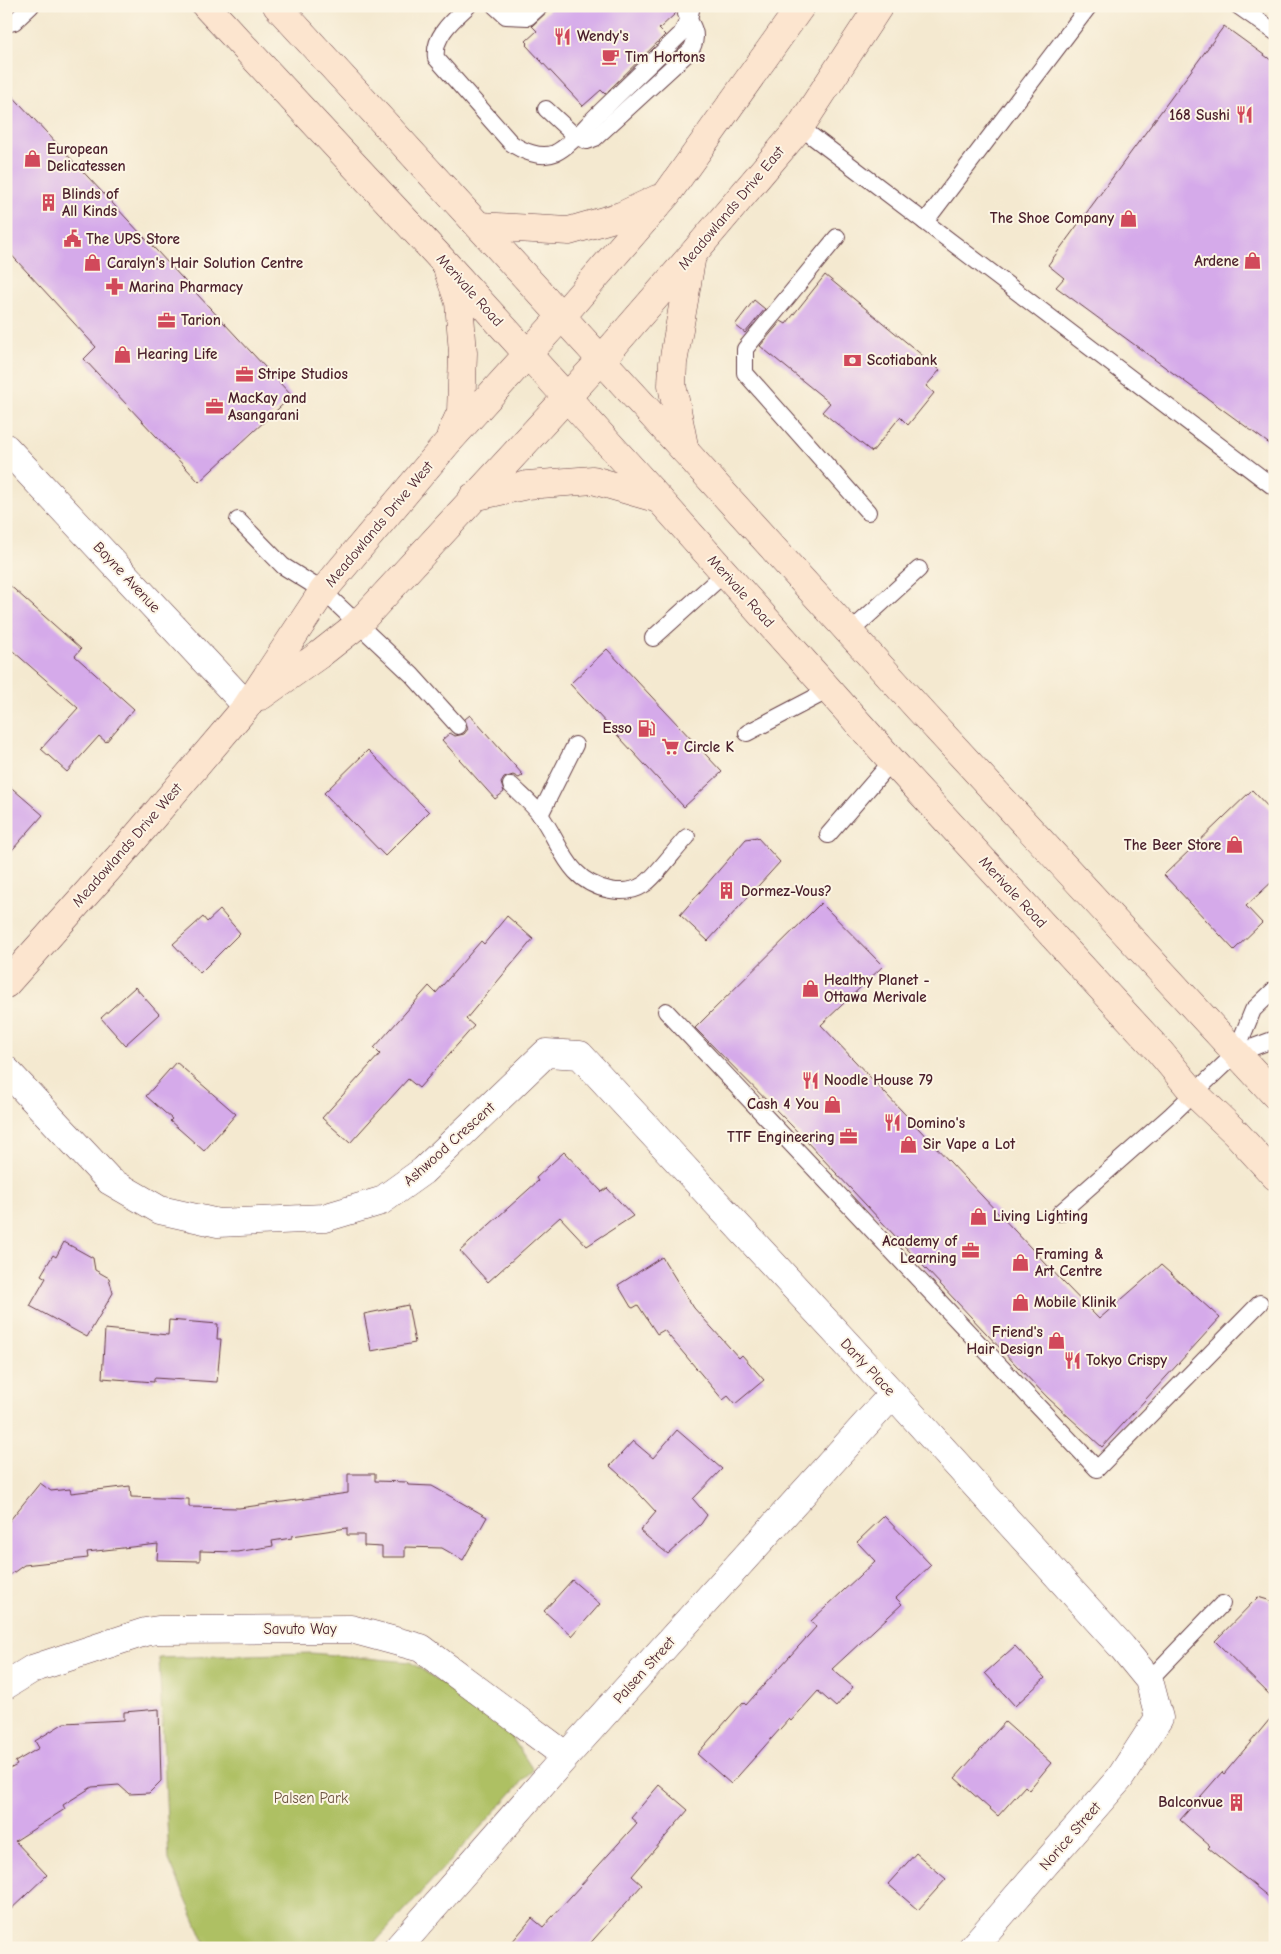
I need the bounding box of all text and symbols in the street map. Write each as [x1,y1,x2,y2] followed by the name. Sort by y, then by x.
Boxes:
[553,26,573,46] restaurant icon: Wendy's
[577,27,629,45] place label: Wendy's
[601,47,621,67] cafe icon: Tim Hortons
[625,48,705,66] place label: Tim Hortons
[1234,105,1254,125] restaurant icon: 168 Sushi
[1169,106,1230,124] place label: 168 Sushi
[47,140,126,175] place label: European Delicatessen
[674,142,788,273] street label: Meadowlands Drive East
[23,148,43,168] shop icon: European Delicatessen
[62,185,120,220] place label: Blinds of All Kinds
[38,193,58,213] building icon: Blinds of All Kinds
[1118,208,1138,228] shop icon: The Shoe Company
[990,209,1114,227] place label: The Shoe Company
[62,229,82,249] public building icon: The UPS Store
[86,230,180,248] place label: The UPS Store
[433,250,507,330] street label: Merivale Road
[1243,251,1263,271] shop icon: Ardene
[1194,252,1239,270] place label: Ardene
[83,253,103,273] shop icon: Caralyn's Hair Solution Centre
[107,254,303,272] place label: Caralyn's Hair Solution Centre
[105,277,125,297] pharmacy icon: Marina Pharmacy
[129,278,243,296] place label: Marina Pharmacy
[157,310,177,330] office icon: Tarion
[181,311,221,329] place label: Tarion
[113,344,133,364] shop icon: Hearing Life
[137,345,217,363] place label: Hearing Life
[843,350,863,370] bank icon: Scotiabank
[867,351,938,369] place label: Scotiabank
[234,364,254,384] office icon: Stripe Studios
[258,365,348,383] place label: Stripe Studios
[228,389,307,424] place label: MacKay and Asangarani
[204,397,224,417] office icon: MacKay and Asangarani
[321,457,437,590] street label: Meadowlands Drive West
[90,538,165,616] street label: Bayne Avenue
[704,551,778,631] street label: Merivale Road
[636,718,656,738] fuel station icon: Esso
[603,719,632,737] place label: Esso
[660,737,680,757] supermarket icon: Circle K
[684,738,735,756] place label: Circle K
[68,779,186,911] street label: Meadowlands Drive West
[1225,835,1245,855] shop icon: The Beer Store
[1124,836,1221,854] place label: The Beer Store
[975,852,1051,932] street label: Merivale Road
[717,881,737,901] building icon: Dormez-Vous?
[741,882,832,900] place label: Dormez-Vous?
[824,971,930,1006] place label: Healthy Planet - Ottawa Merivale
[800,979,820,999] shop icon: Healthy Planet - Ottawa Merivale
[800,1070,820,1090] restaurant icon: Noodle House 79
[824,1071,933,1089] place label: Noodle House 79
[823,1094,843,1114] shop icon: Cash 4 You
[747,1095,819,1113] place label: Cash 4 You
[400,1098,499,1190] street label: Ashwood Crescent
[883,1113,903,1133] restaurant icon: Domino's
[907,1114,965,1132] place label: Domino's
[839,1127,859,1147] office icon: TTF Engineering
[727,1128,835,1146] place label: TTF Engineering
[899,1134,919,1154] shop icon: Sir Vape a Lot
[923,1135,1016,1153] place label: Sir Vape a Lot
[969,1206,989,1226] shop icon: Living Lighting
[993,1207,1088,1225] place label: Living Lighting
[882,1232,958,1267] place label: Academy of Learning
[961,1240,981,1260] office icon: Academy of Learning
[1035,1245,1104,1280] place label: Framing & Art Centre
[1011,1253,1031,1273] shop icon: Framing & Art Centre
[1010,1292,1030,1312] shop icon: Mobile Klinik
[1034,1293,1117,1311] place label: Mobile Klinik
[967,1323,1043,1358] place label: Friend's Hair Design
[1047,1331,1067,1351] shop icon: Friend's Hair Design
[837,1334,900,1400] street label: Darly Place
[1062,1350,1082,1370] restaurant icon: Tokyo Crispy
[1086,1351,1167,1369] place label: Tokyo Crispy
[263,1620,337,1638] street label: Savuto Way
[609,1632,679,1707] street label: Palsen Street
[274,1789,349,1807] park label: Palsen Park
[1227,1792,1247,1812] building icon: Balconvue
[1158,1793,1223,1811] place label: Balconvue
[1035,1798,1105,1874] street label: Norice Street

